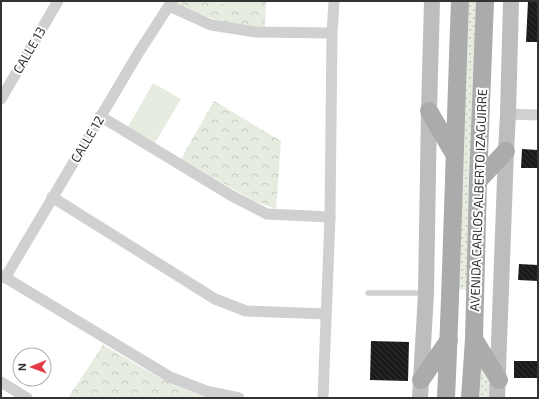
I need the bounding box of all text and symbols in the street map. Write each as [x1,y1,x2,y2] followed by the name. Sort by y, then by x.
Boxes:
[9,24,49,76] street label: CALLE 13
[466,89,490,311] street label: AVENIDA CARLOS ALBERTO IZAGUIRRE
[67,113,107,165] street label: CALLE 12
[12,347,52,387] north arrow
[15,363,28,371] text: N

